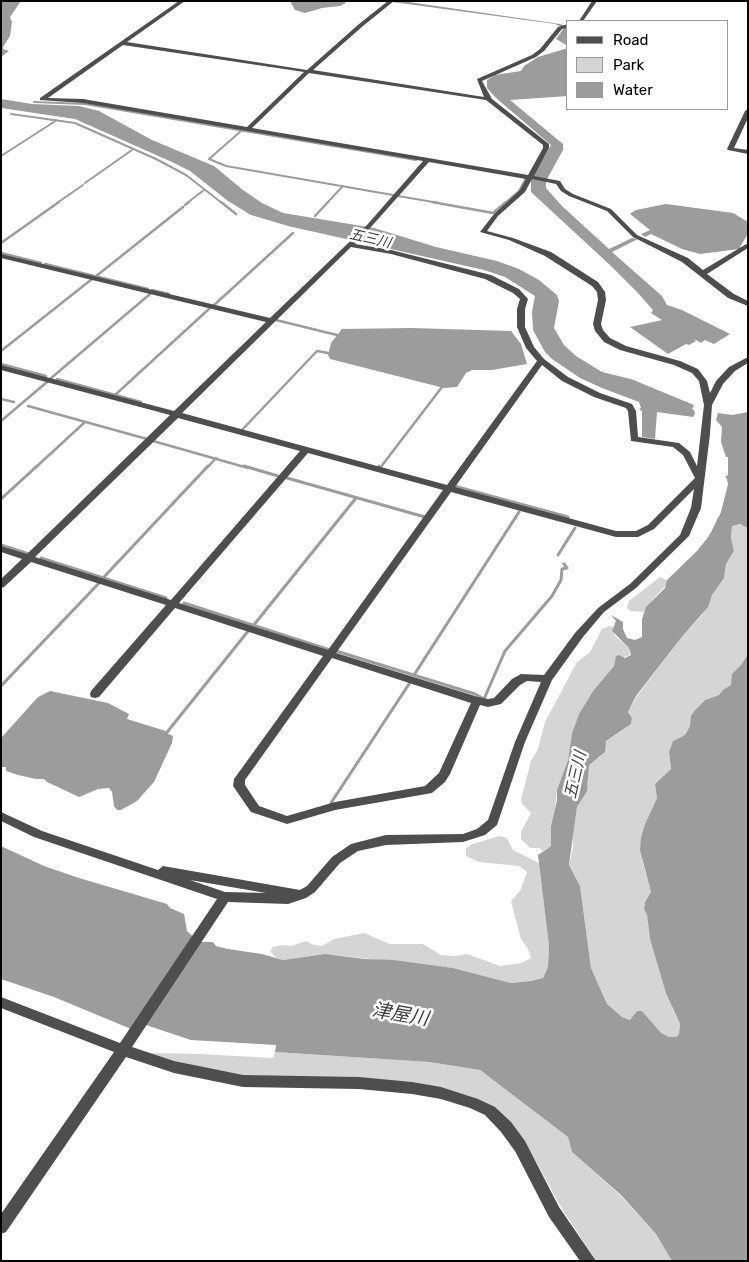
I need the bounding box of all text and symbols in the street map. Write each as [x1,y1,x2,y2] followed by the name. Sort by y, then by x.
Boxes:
[566,20,729,110] legend
[613,31,649,49] text: Road
[613,56,644,74] text: Park
[613,81,653,99] text: Water
[348,226,392,252] water label: 五三川
[561,749,591,801] water label: 五三川
[370,999,430,1031] water label: 津屋川

